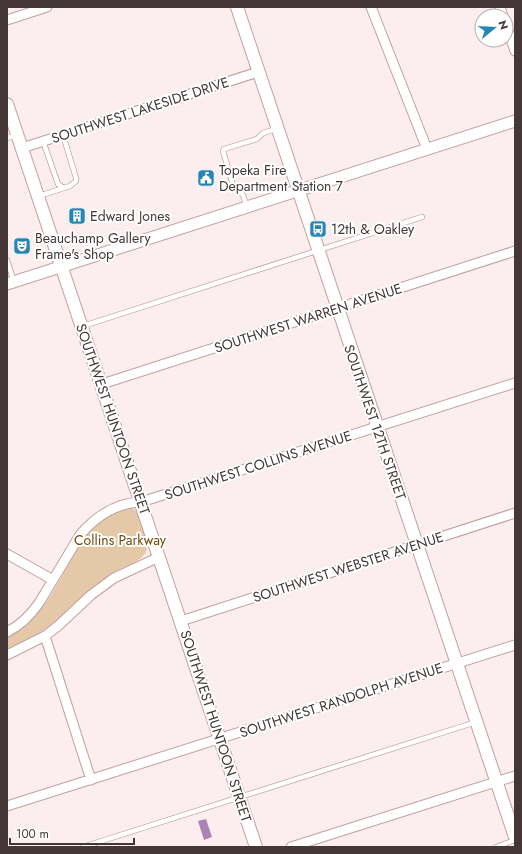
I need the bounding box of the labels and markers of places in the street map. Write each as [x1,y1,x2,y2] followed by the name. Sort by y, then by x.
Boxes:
[219,160,344,196] place label: Topeka Fire Department Station 7
[196,168,216,188] public building icon: Topeka Fire Department Station 7
[67,206,87,226] building icon: Edward Jones
[90,206,170,226] place label: Edward Jones
[308,219,328,239] bus stop icon: 12th & Oakley
[331,219,415,239] place label: 12th & Oakley
[35,228,151,264] place label: Beauchamp Gallery Frame's Shop
[12,236,32,256] theatre icon: Beauchamp Gallery Frame's Shop

